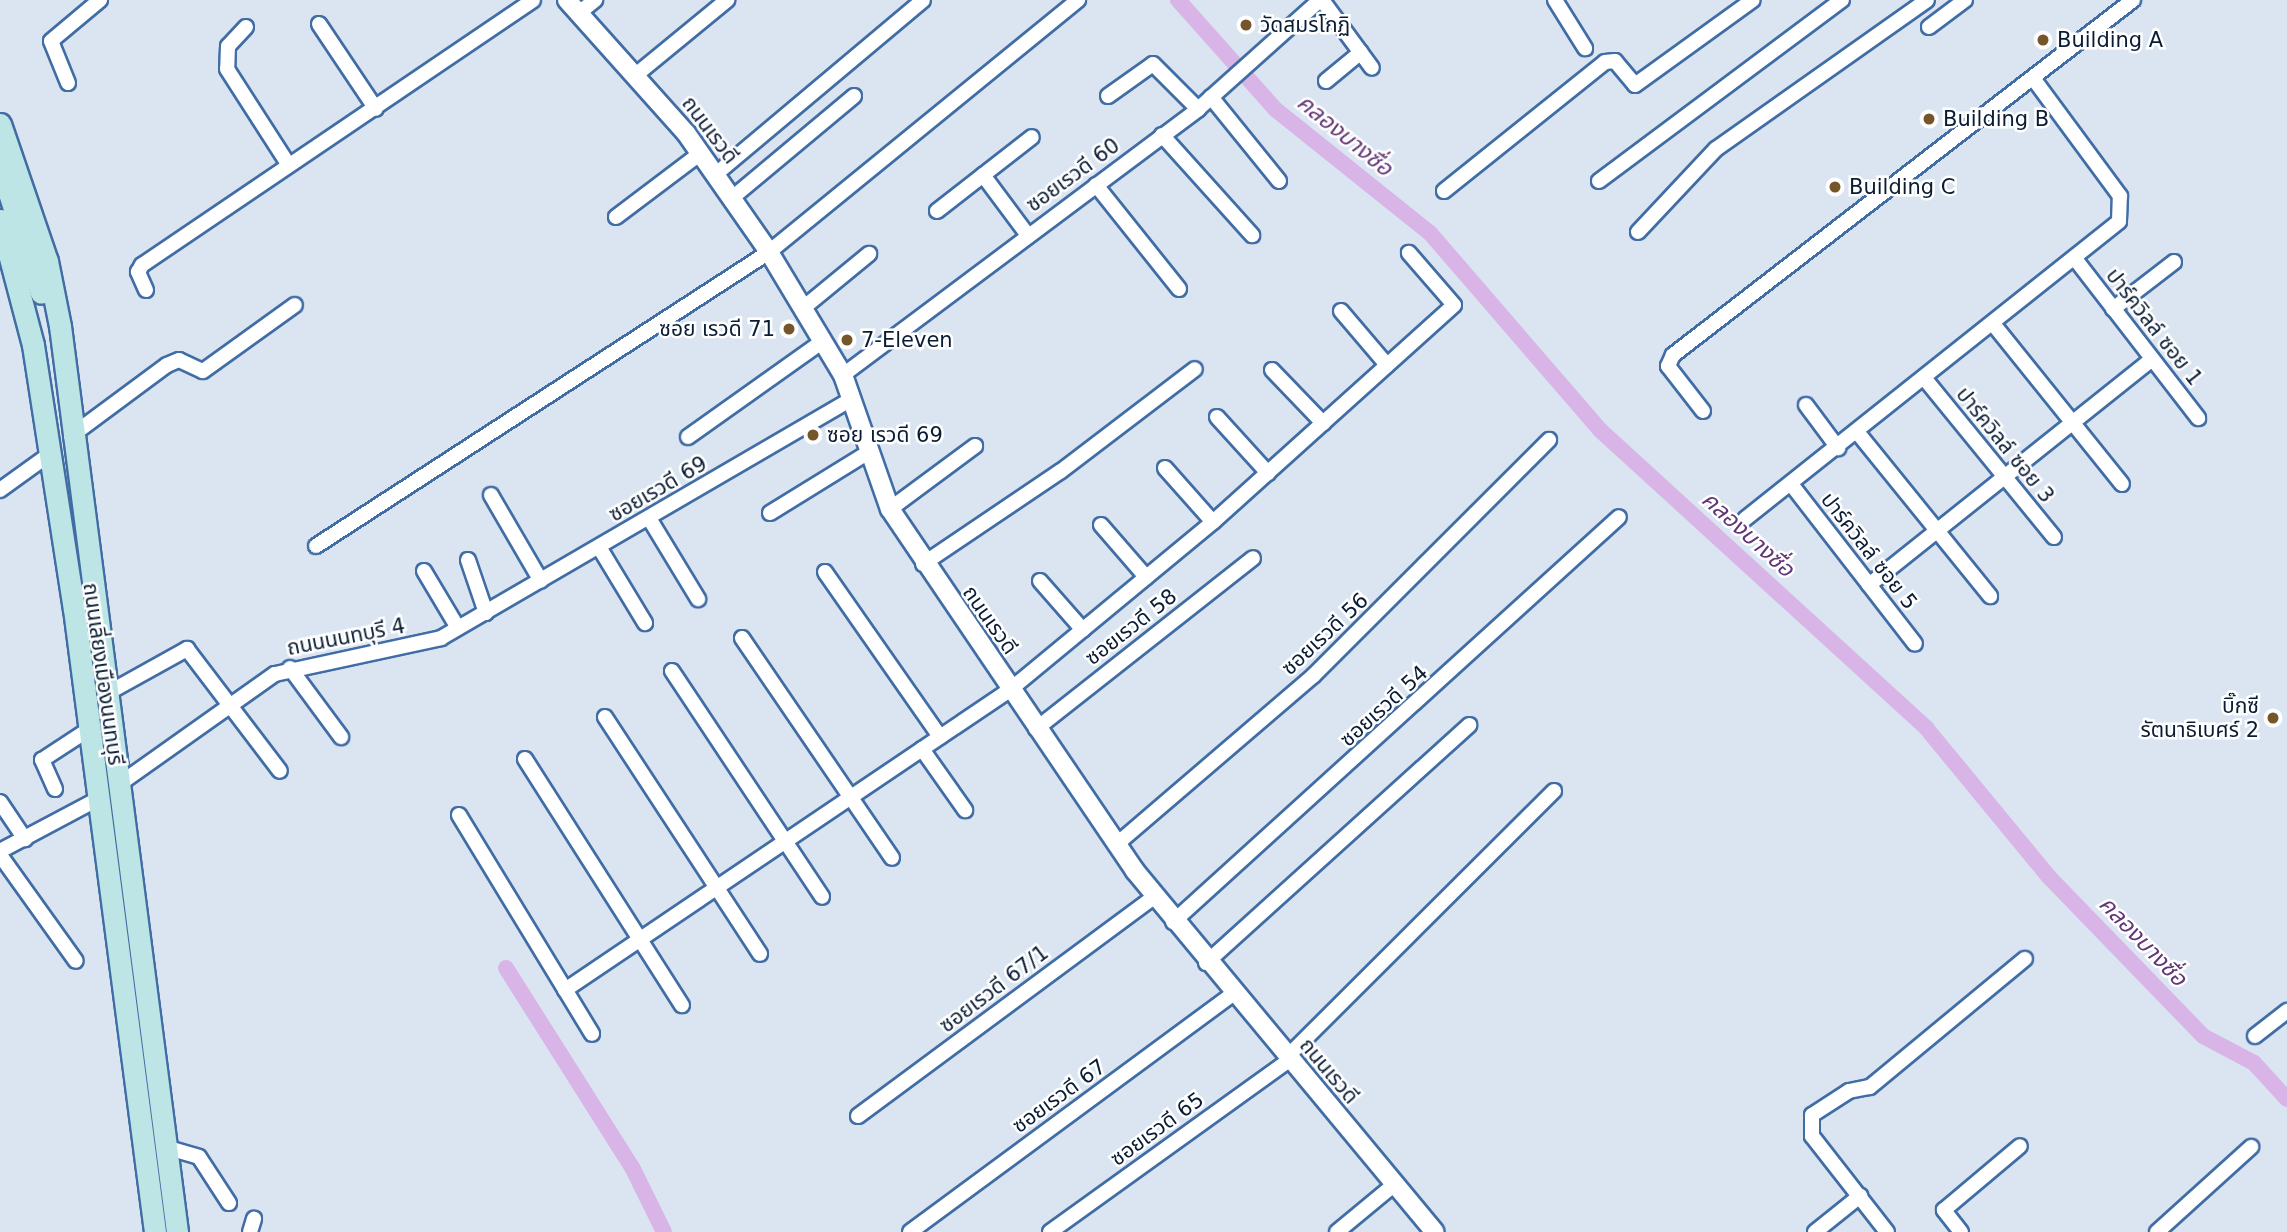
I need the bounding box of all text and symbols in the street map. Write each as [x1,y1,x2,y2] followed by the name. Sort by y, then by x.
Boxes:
[1260,12,1350,38] place label: วัดสมรโกฏิ
[1238,17,1254,33] marker: วัดสมรโกฏิ
[2057,27,2163,53] place label: Building A
[2035,32,2051,48] marker: Building A
[1292,88,1398,182] water label: คลองบางซื่อ
[676,91,744,169] street label: ถนนเรวดี
[1943,106,2049,132] place label: Building B
[1921,111,1937,127] marker: Building B
[1021,133,1125,217] street label: ซอยเรวดี 60
[1849,174,1956,200] place label: Building C
[1827,179,1843,195] marker: Building C
[2100,263,2208,391] street label: ปาร์ควิลล์ ซอย 1
[659,316,775,342] place label: ซอย เรวดี 71
[781,321,797,337] marker: ซอย เรวดี 71
[861,327,953,353] place label: 7-Eleven
[839,332,855,348] marker: 7-Eleven
[1951,382,2059,508] street label: ปาร์ควิลล์ ซอย 3
[827,422,943,448] place label: ซอย เรวดี 69
[805,427,821,443] marker: ซอย เรวดี 69
[604,451,712,527] street label: ซอยเรวดี 69
[1696,485,1800,583] water label: คลองบางซื่อ
[1815,487,1923,615] street label: ปาร์ควิลล์ ซอย 5
[78,581,128,767] street label: ถนนเลี่ยงเมืองนนทบุรี
[957,581,1023,659] street label: ถนนเรวดี
[1080,583,1182,671] street label: ซอยเรวดี 58
[1277,588,1373,680] street label: ซอยเรวดี 56
[285,613,407,661] street label: ถนนนนทบุรี 4
[1335,660,1433,752] street label: ซอยเรวดี 54
[2140,693,2259,743] place label: บิ๊กซี รัตนาธิเบศร์ 2
[2265,710,2281,726] marker: บิ๊กซี รัตนาธิเบศร์ 2
[2093,890,2193,992] water label: คลองบางซื่อ
[935,940,1053,1038] street label: ซอยเรวดี 67/1
[1294,1033,1364,1109] street label: ถนนเรวดี
[1007,1054,1111,1138] street label: ซอยเรวดี 67
[1105,1087,1209,1171] street label: ซอยเรวดี 65

